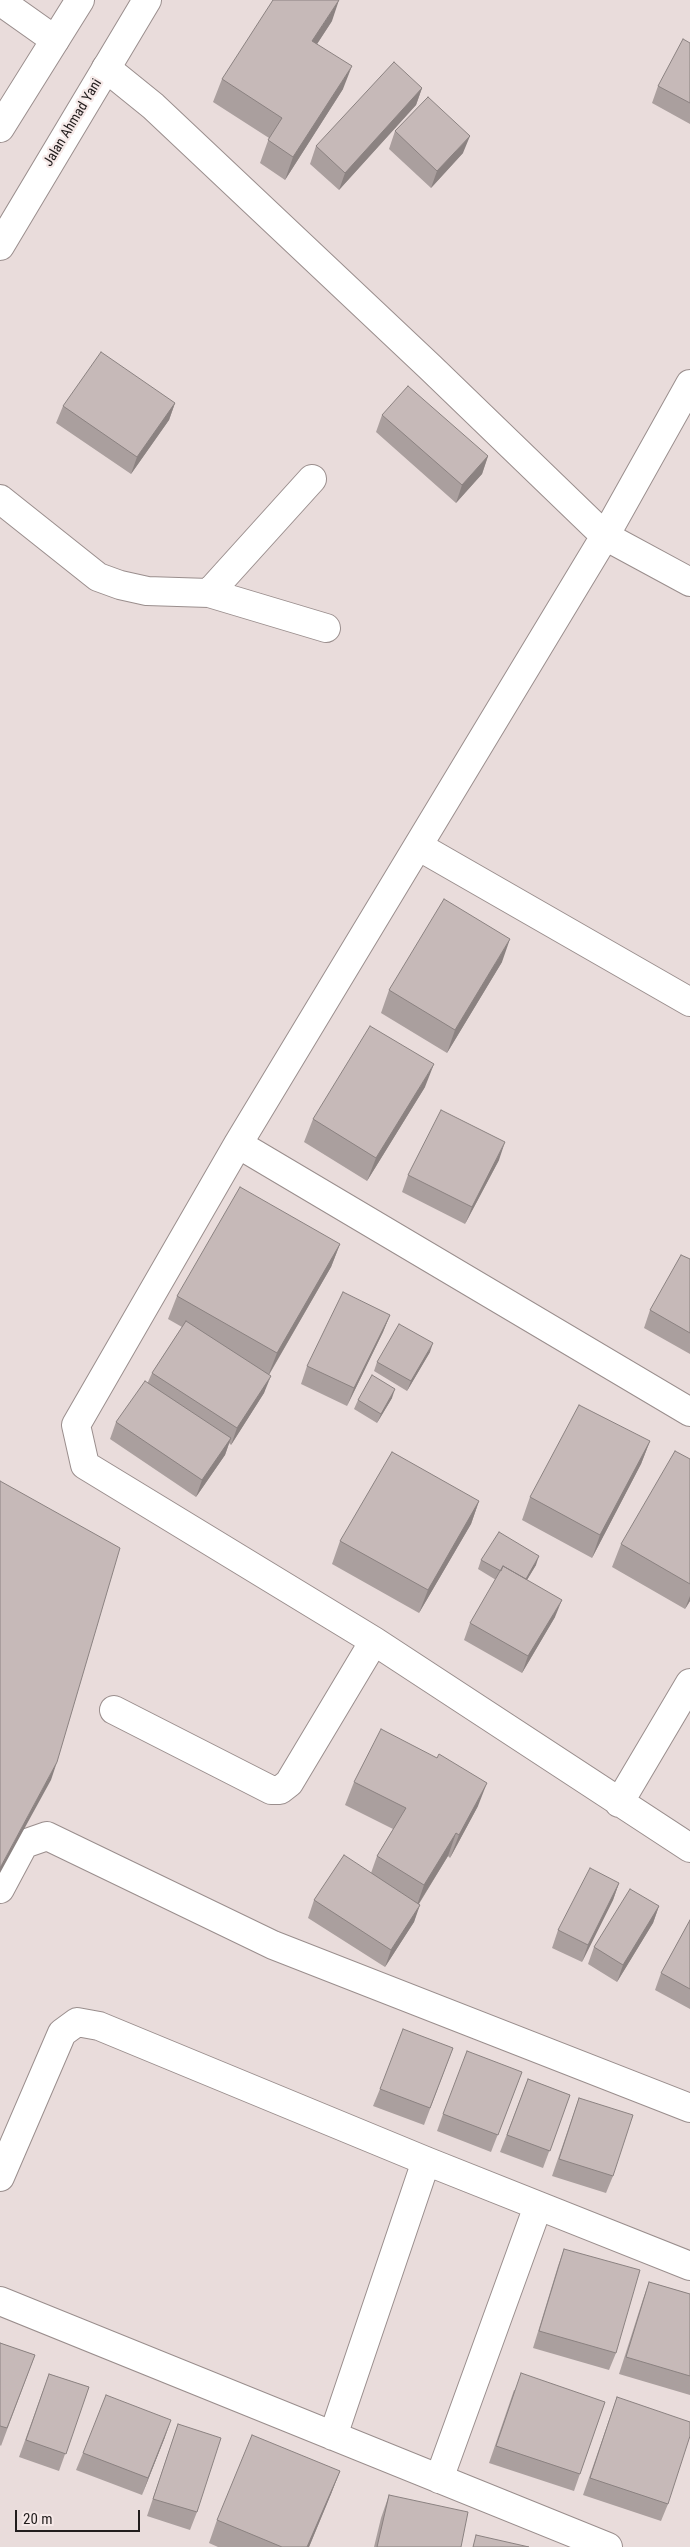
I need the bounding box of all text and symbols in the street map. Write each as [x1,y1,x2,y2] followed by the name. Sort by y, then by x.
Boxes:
[40,76,106,170] street label: Jalan Ahmad Yani
[18,2500,142,2532] scale bar
[23,2510,53,2528] text: 20 m

